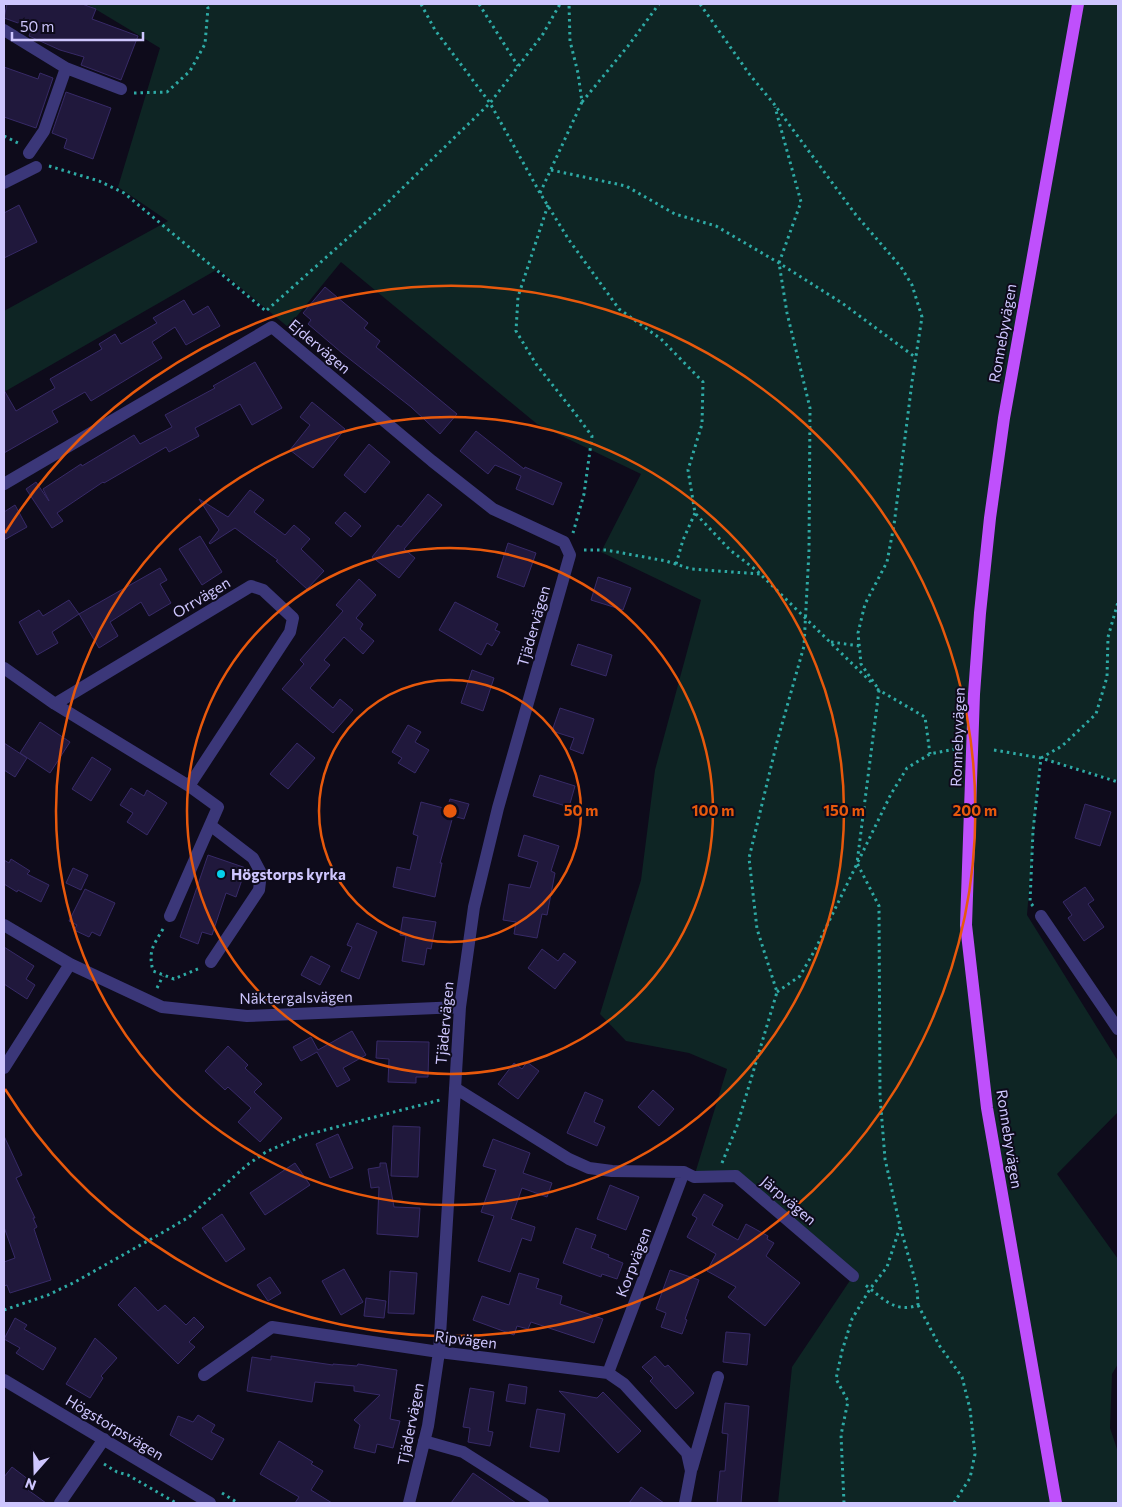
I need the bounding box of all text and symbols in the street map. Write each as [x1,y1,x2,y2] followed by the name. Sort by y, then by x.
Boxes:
[12,10,144,42] scale bar
[20,17,54,35] text: 50 m
[984,282,1020,384] street label: Ronnebyvägen
[285,315,355,377] street label: Ejdervägen
[169,573,233,621] street label: Orrvägen
[513,583,553,669] street label: Tjädervägen
[946,687,968,787] street label: Ronnebyvägen
[564,801,598,819] text: 50 m
[692,801,734,819] text: 100 m
[823,801,865,819] text: 150 m
[953,801,997,819] text: 200 m
[441,802,459,820] centre of rings
[231,865,346,883] place label: Högstorps kyrka
[215,868,227,880] marker: Högstorps kyrka
[431,981,457,1065] street label: Tjädervägen
[239,987,353,1007] street label: Näktergalsvägen
[993,1088,1027,1190] street label: Ronnebyvägen
[758,1172,820,1228] street label: Järpvägen
[612,1225,654,1299] street label: Korpvägen
[434,1326,498,1352] street label: Ripvägen
[393,1381,427,1467] street label: Tjädervägen
[63,1391,167,1463] street label: Högstorpsvägen
[10,1447,60,1497] north arrow
[23,1475,38,1494] text: N

